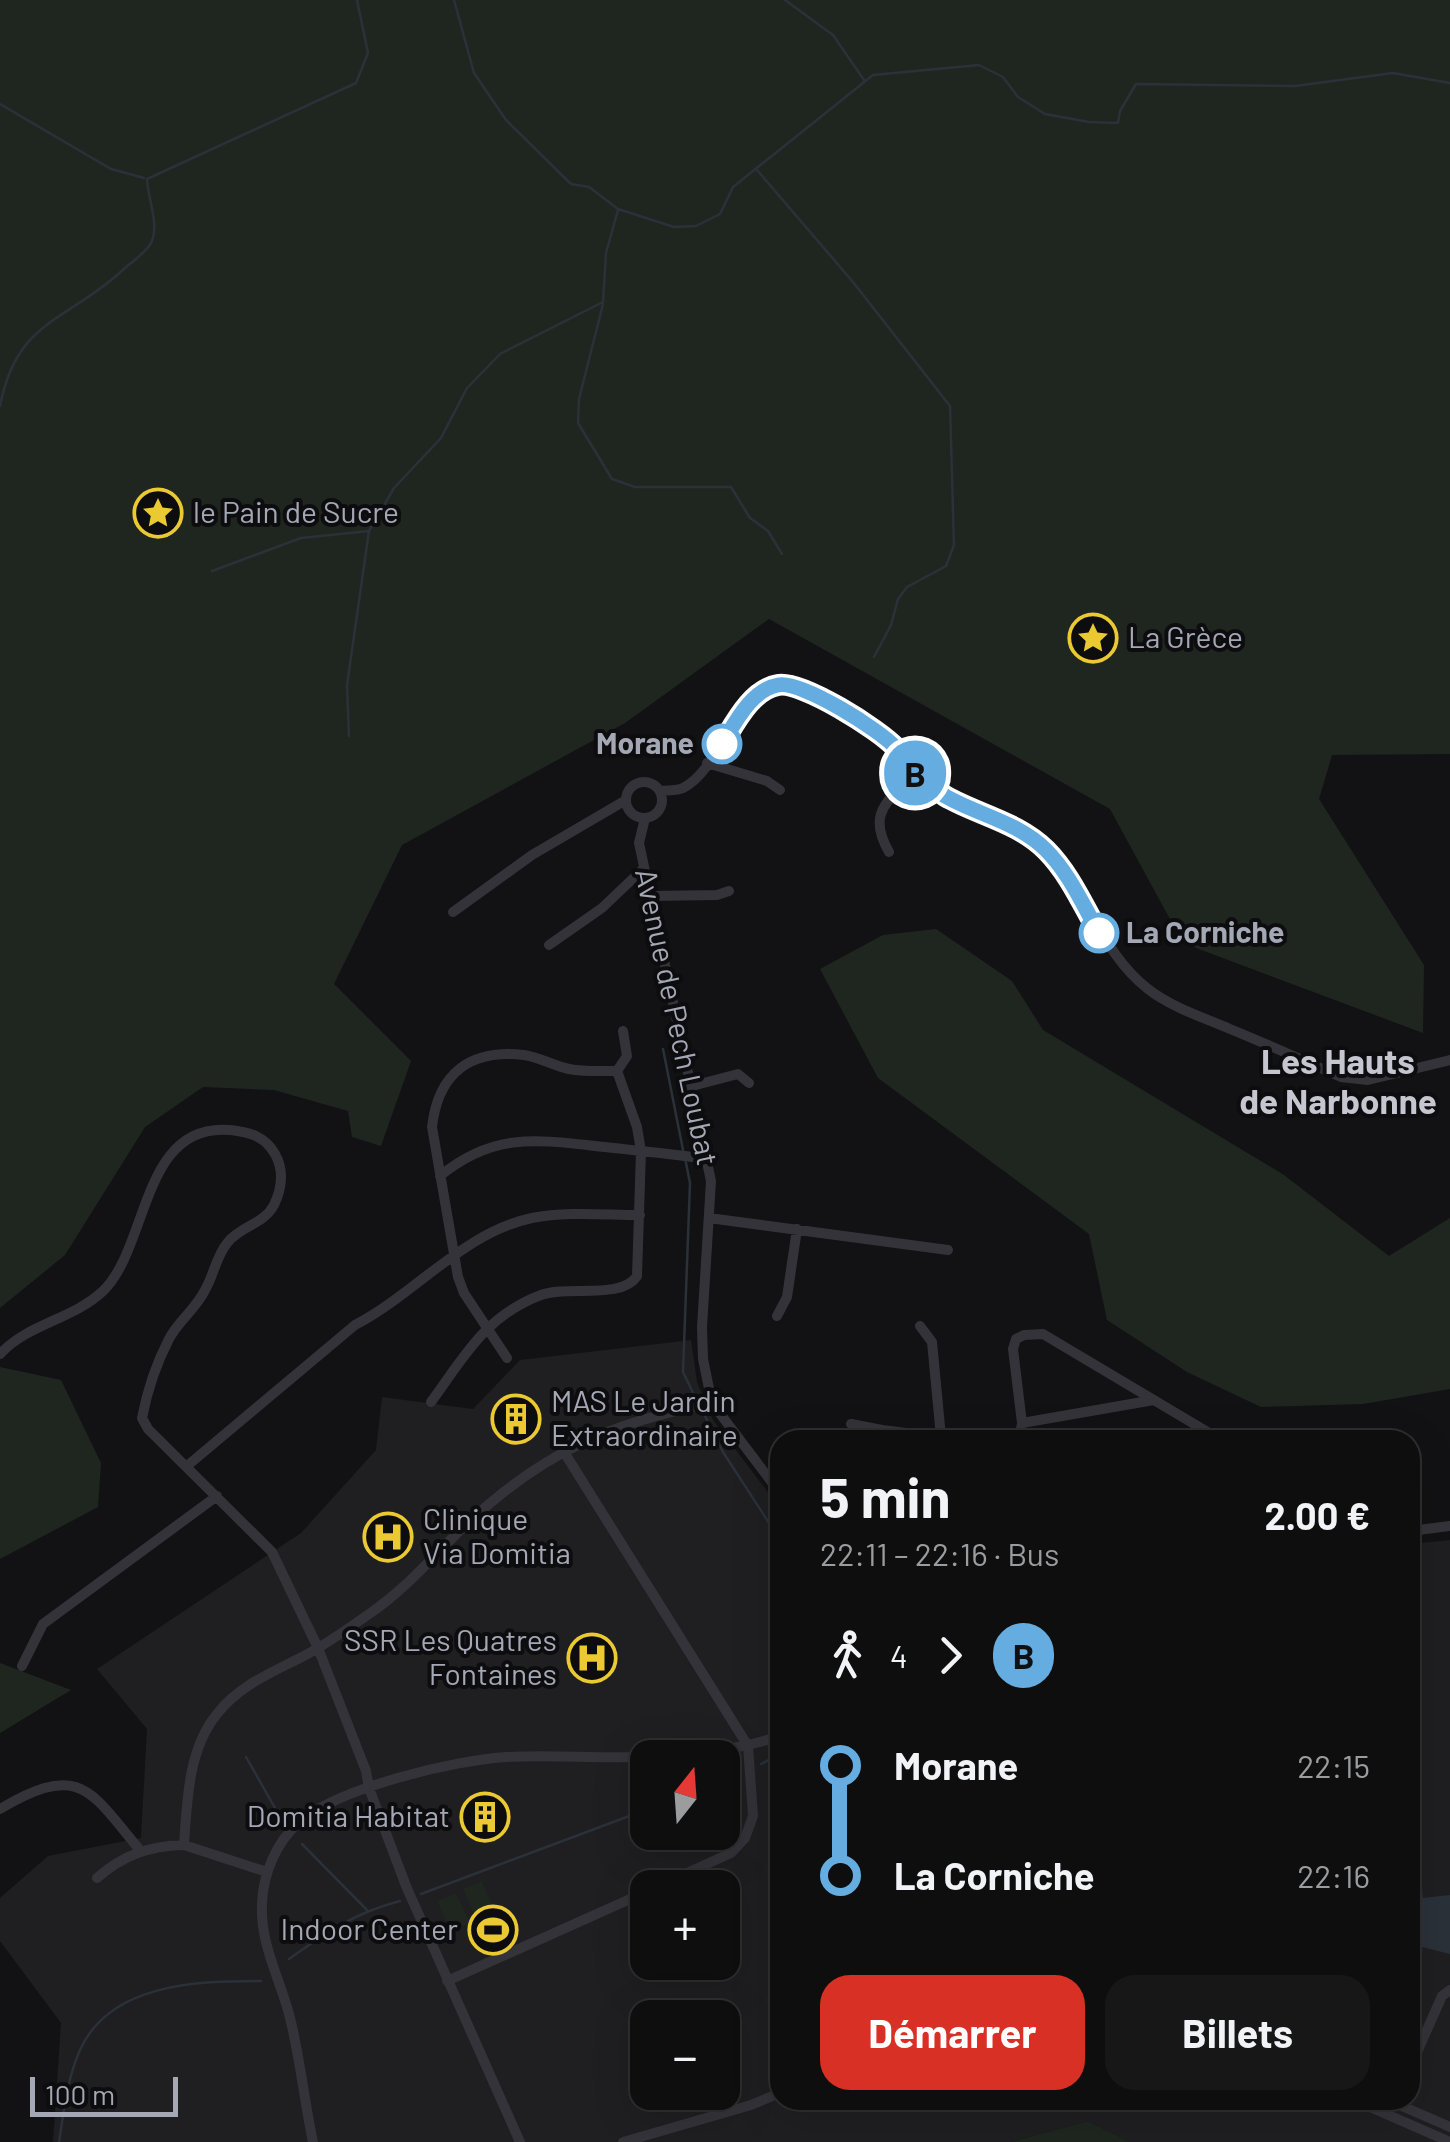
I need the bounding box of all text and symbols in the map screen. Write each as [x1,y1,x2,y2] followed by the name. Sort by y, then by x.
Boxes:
[132,487,184,539] place icon: le Pain de Sucre
[193,493,399,529] place label: le Pain de Sucre
[1067,612,1119,664] place icon: La Grèce
[1128,618,1243,654] place label: La Grèce
[596,724,694,760] place label: Morane
[703,725,741,763] marker: Morane
[882,740,948,806] line badge: B
[904,752,926,794] text: B
[629,865,727,1168] street label: Avenue de Pech Loubat
[1126,913,1284,949] place label: La Corniche
[1080,914,1118,952] marker: La Corniche
[1239,1039,1437,1121] district label: Les Hauts de Narbonne
[551,1382,738,1452] place label: MAS Le Jardin Extraordinaire
[490,1393,542,1445] building icon: MAS Le Jardin Extraordinaire
[820,1463,951,1529] text: 5 min
[1264,1492,1370,1538] text: 2.00 €
[423,1500,571,1570] place label: Clinique Via Domitia
[362,1511,414,1563] hospital icon: Clinique Via Domitia
[820,1534,1059,1572] text: 22:11 – 22:16 · Bus
[344,1621,557,1691] place label: SSR Les Quatres Fontaines
[820,1628,875,1683] icon: walk
[923,1628,978,1683] icon: forward
[566,1632,618,1684] hospital icon: SSR Les Quatres Fontaines
[1013,1634,1034,1676] text: B
[890,1636,908,1674] text: 4
[630,1740,740,1850] north arrow
[630,1740,740,2110] map controls
[894,1742,1018,1788] text: Morane
[1297,1746,1370,1784] text: 22:15
[459,1791,511,1843] building icon: Domitia Habitat
[247,1797,450,1833] place label: Domitia Habitat
[894,1852,1095,1898] text: La Corniche
[1297,1856,1370,1894] text: 22:16
[630,1870,740,1980] button: +
[467,1904,519,1956] sports icon: Indoor Center
[281,1910,458,1946] place label: Indoor Center
[820,1975,1085,2090] button: Démarrer
[1105,1975,1370,2090] button: Billets
[630,2000,740,2110] button: −
[30,2072,178,2116] scale bar
[45,2077,115,2111] text: 100 m

